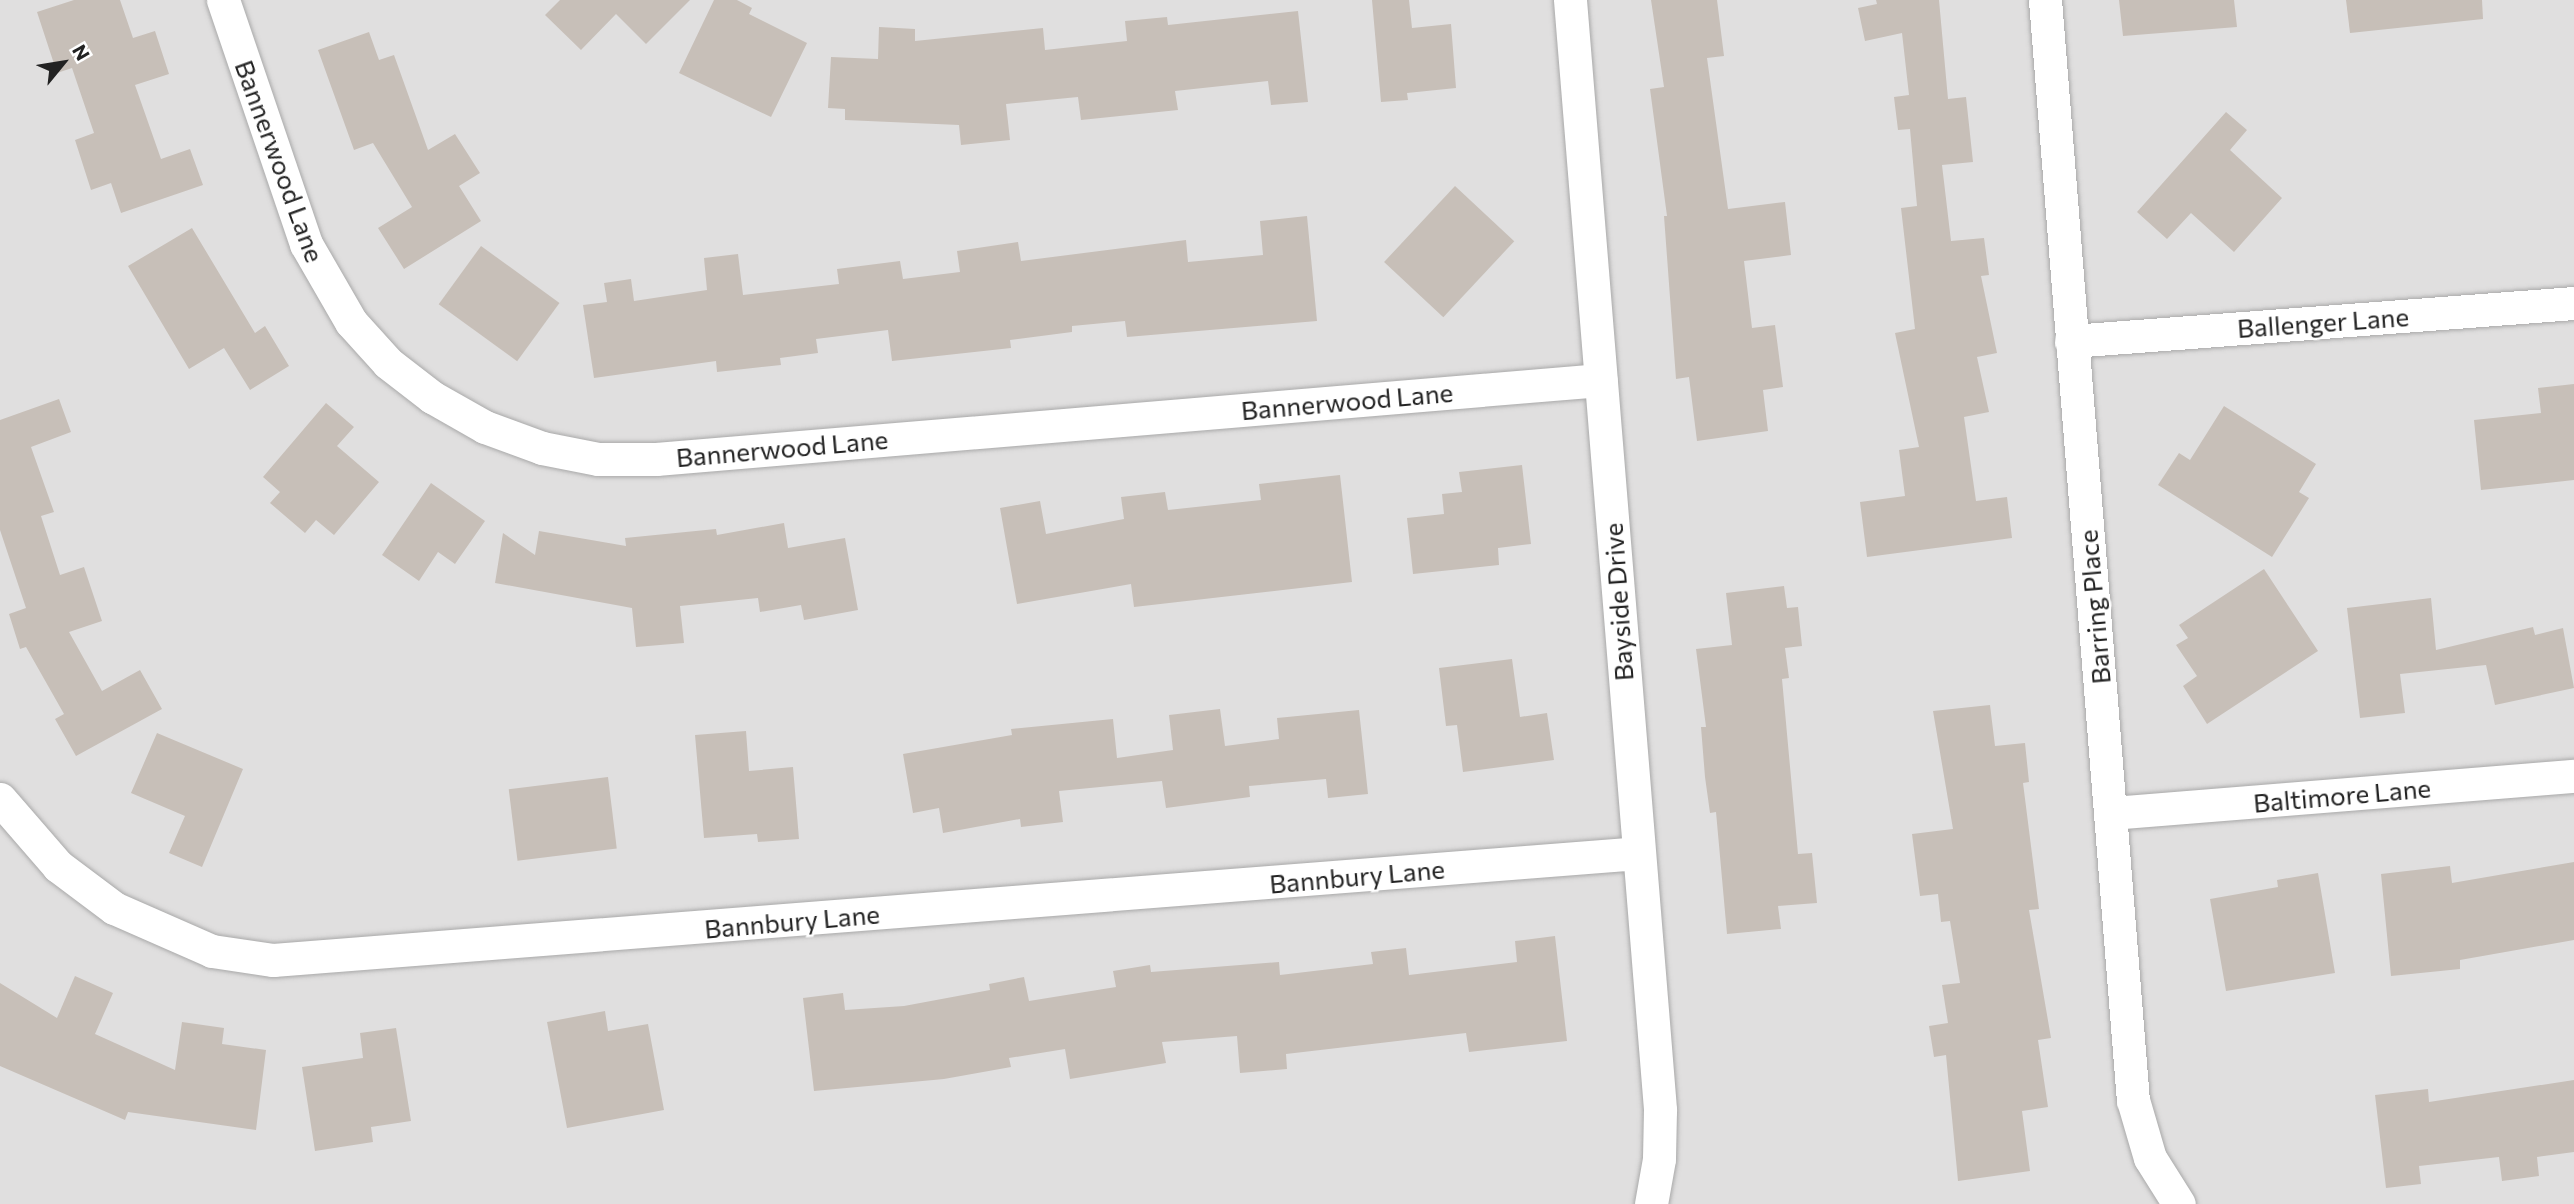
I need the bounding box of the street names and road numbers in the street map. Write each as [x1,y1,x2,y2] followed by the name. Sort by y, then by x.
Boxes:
[229,56,331,266] street label: Bannerwood Lane
[2236,300,2410,344] street label: Ballenger Lane
[1240,376,1454,426] street label: Bannerwood Lane
[675,423,889,473] street label: Bannerwood Lane
[1597,522,1639,682] street label: Bayside Drive
[2072,528,2116,686] street label: Barring Place
[2252,772,2432,818] street label: Baltimore Lane
[1268,853,1446,899] street label: Bannbury Lane
[703,898,881,944] street label: Bannbury Lane

